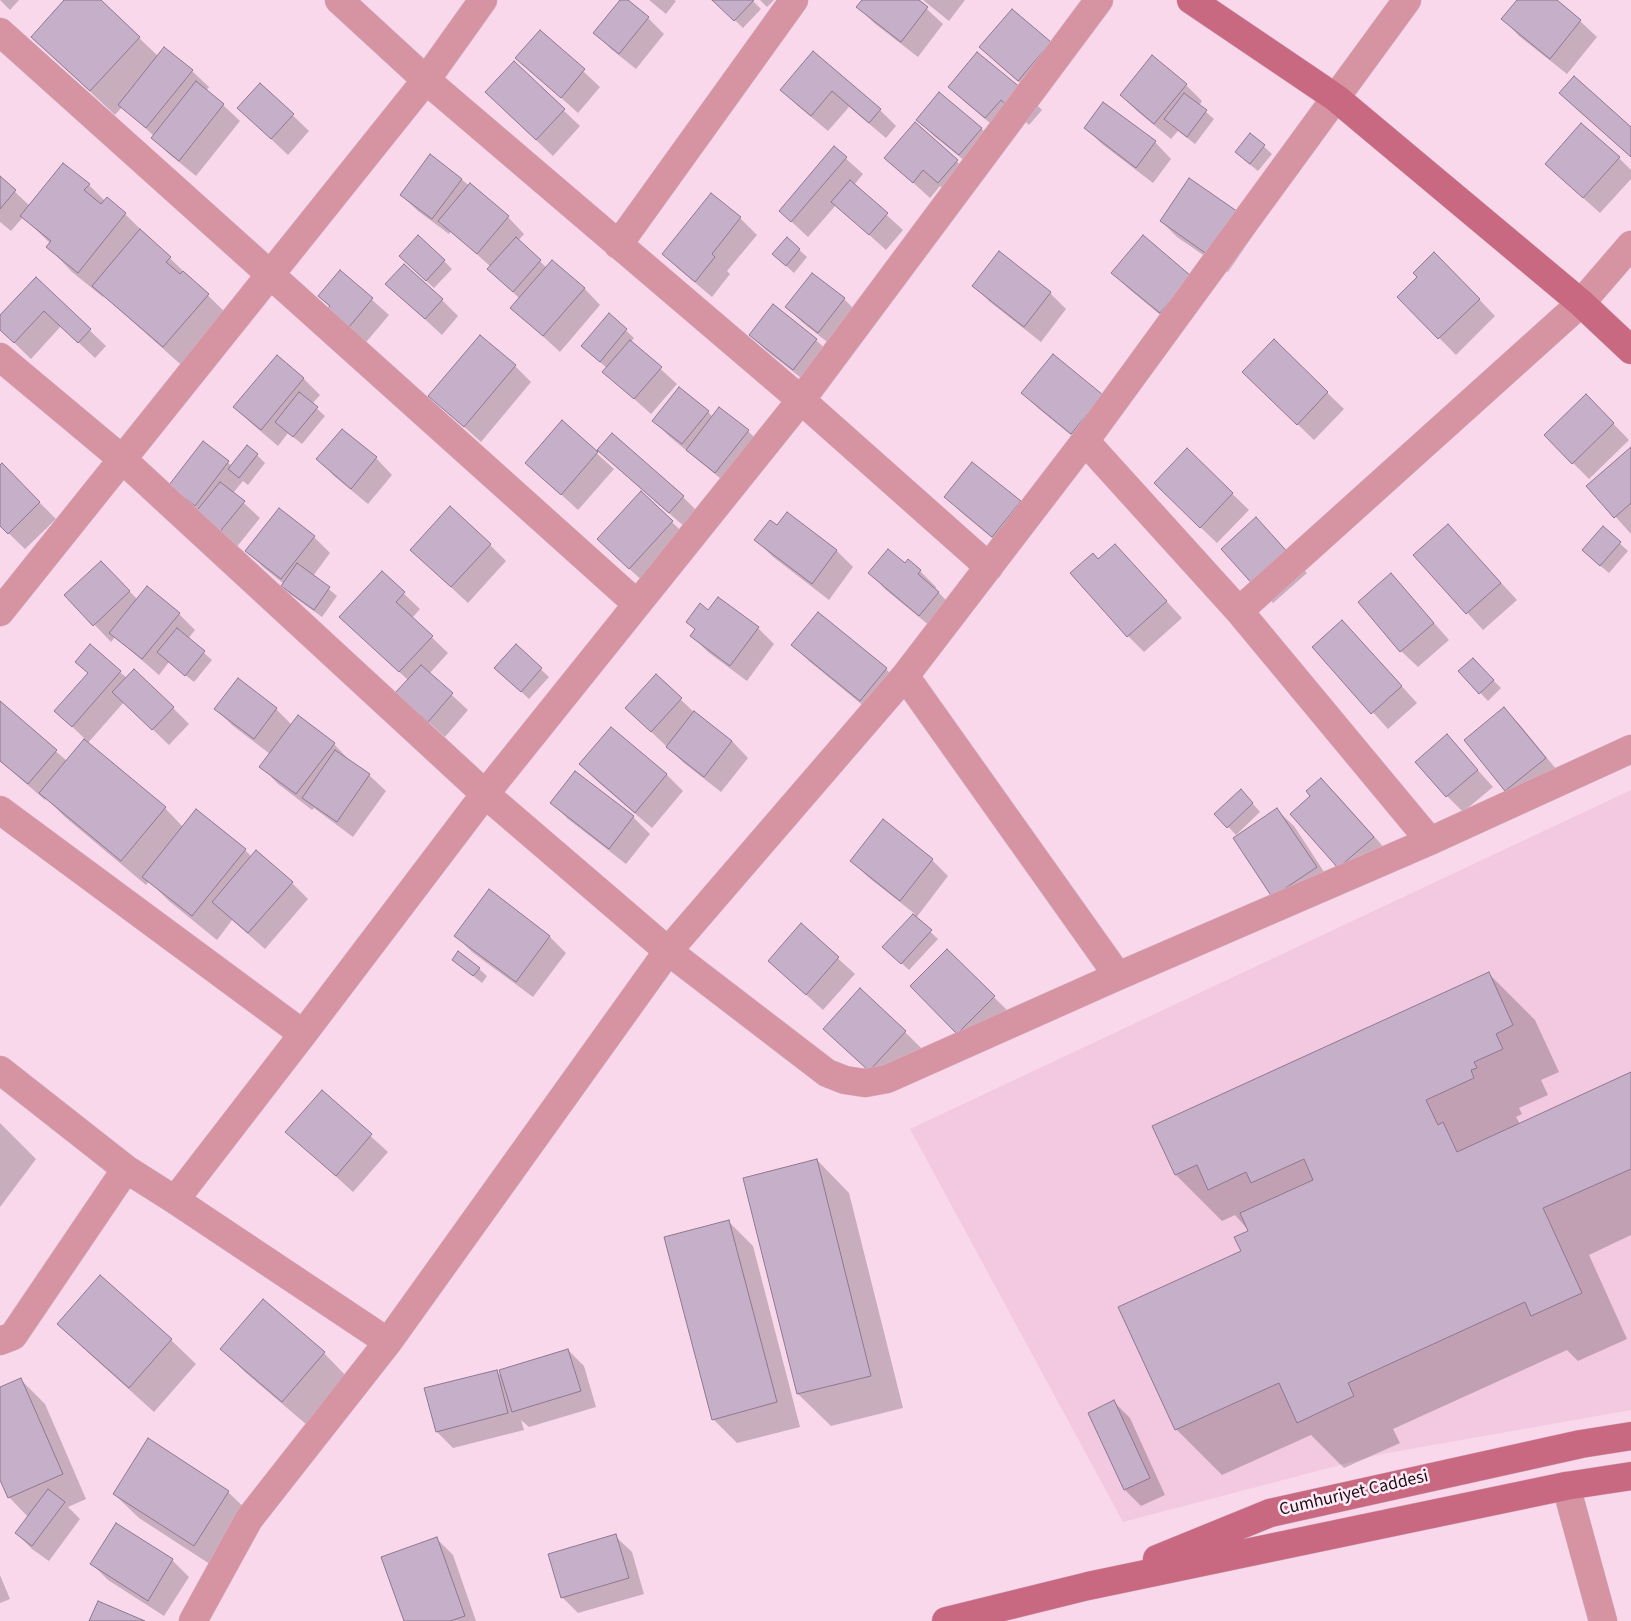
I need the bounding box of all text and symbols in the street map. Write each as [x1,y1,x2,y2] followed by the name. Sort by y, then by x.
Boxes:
[1277,1466,1431,1522] street label: Cumhuriyet Caddesi

